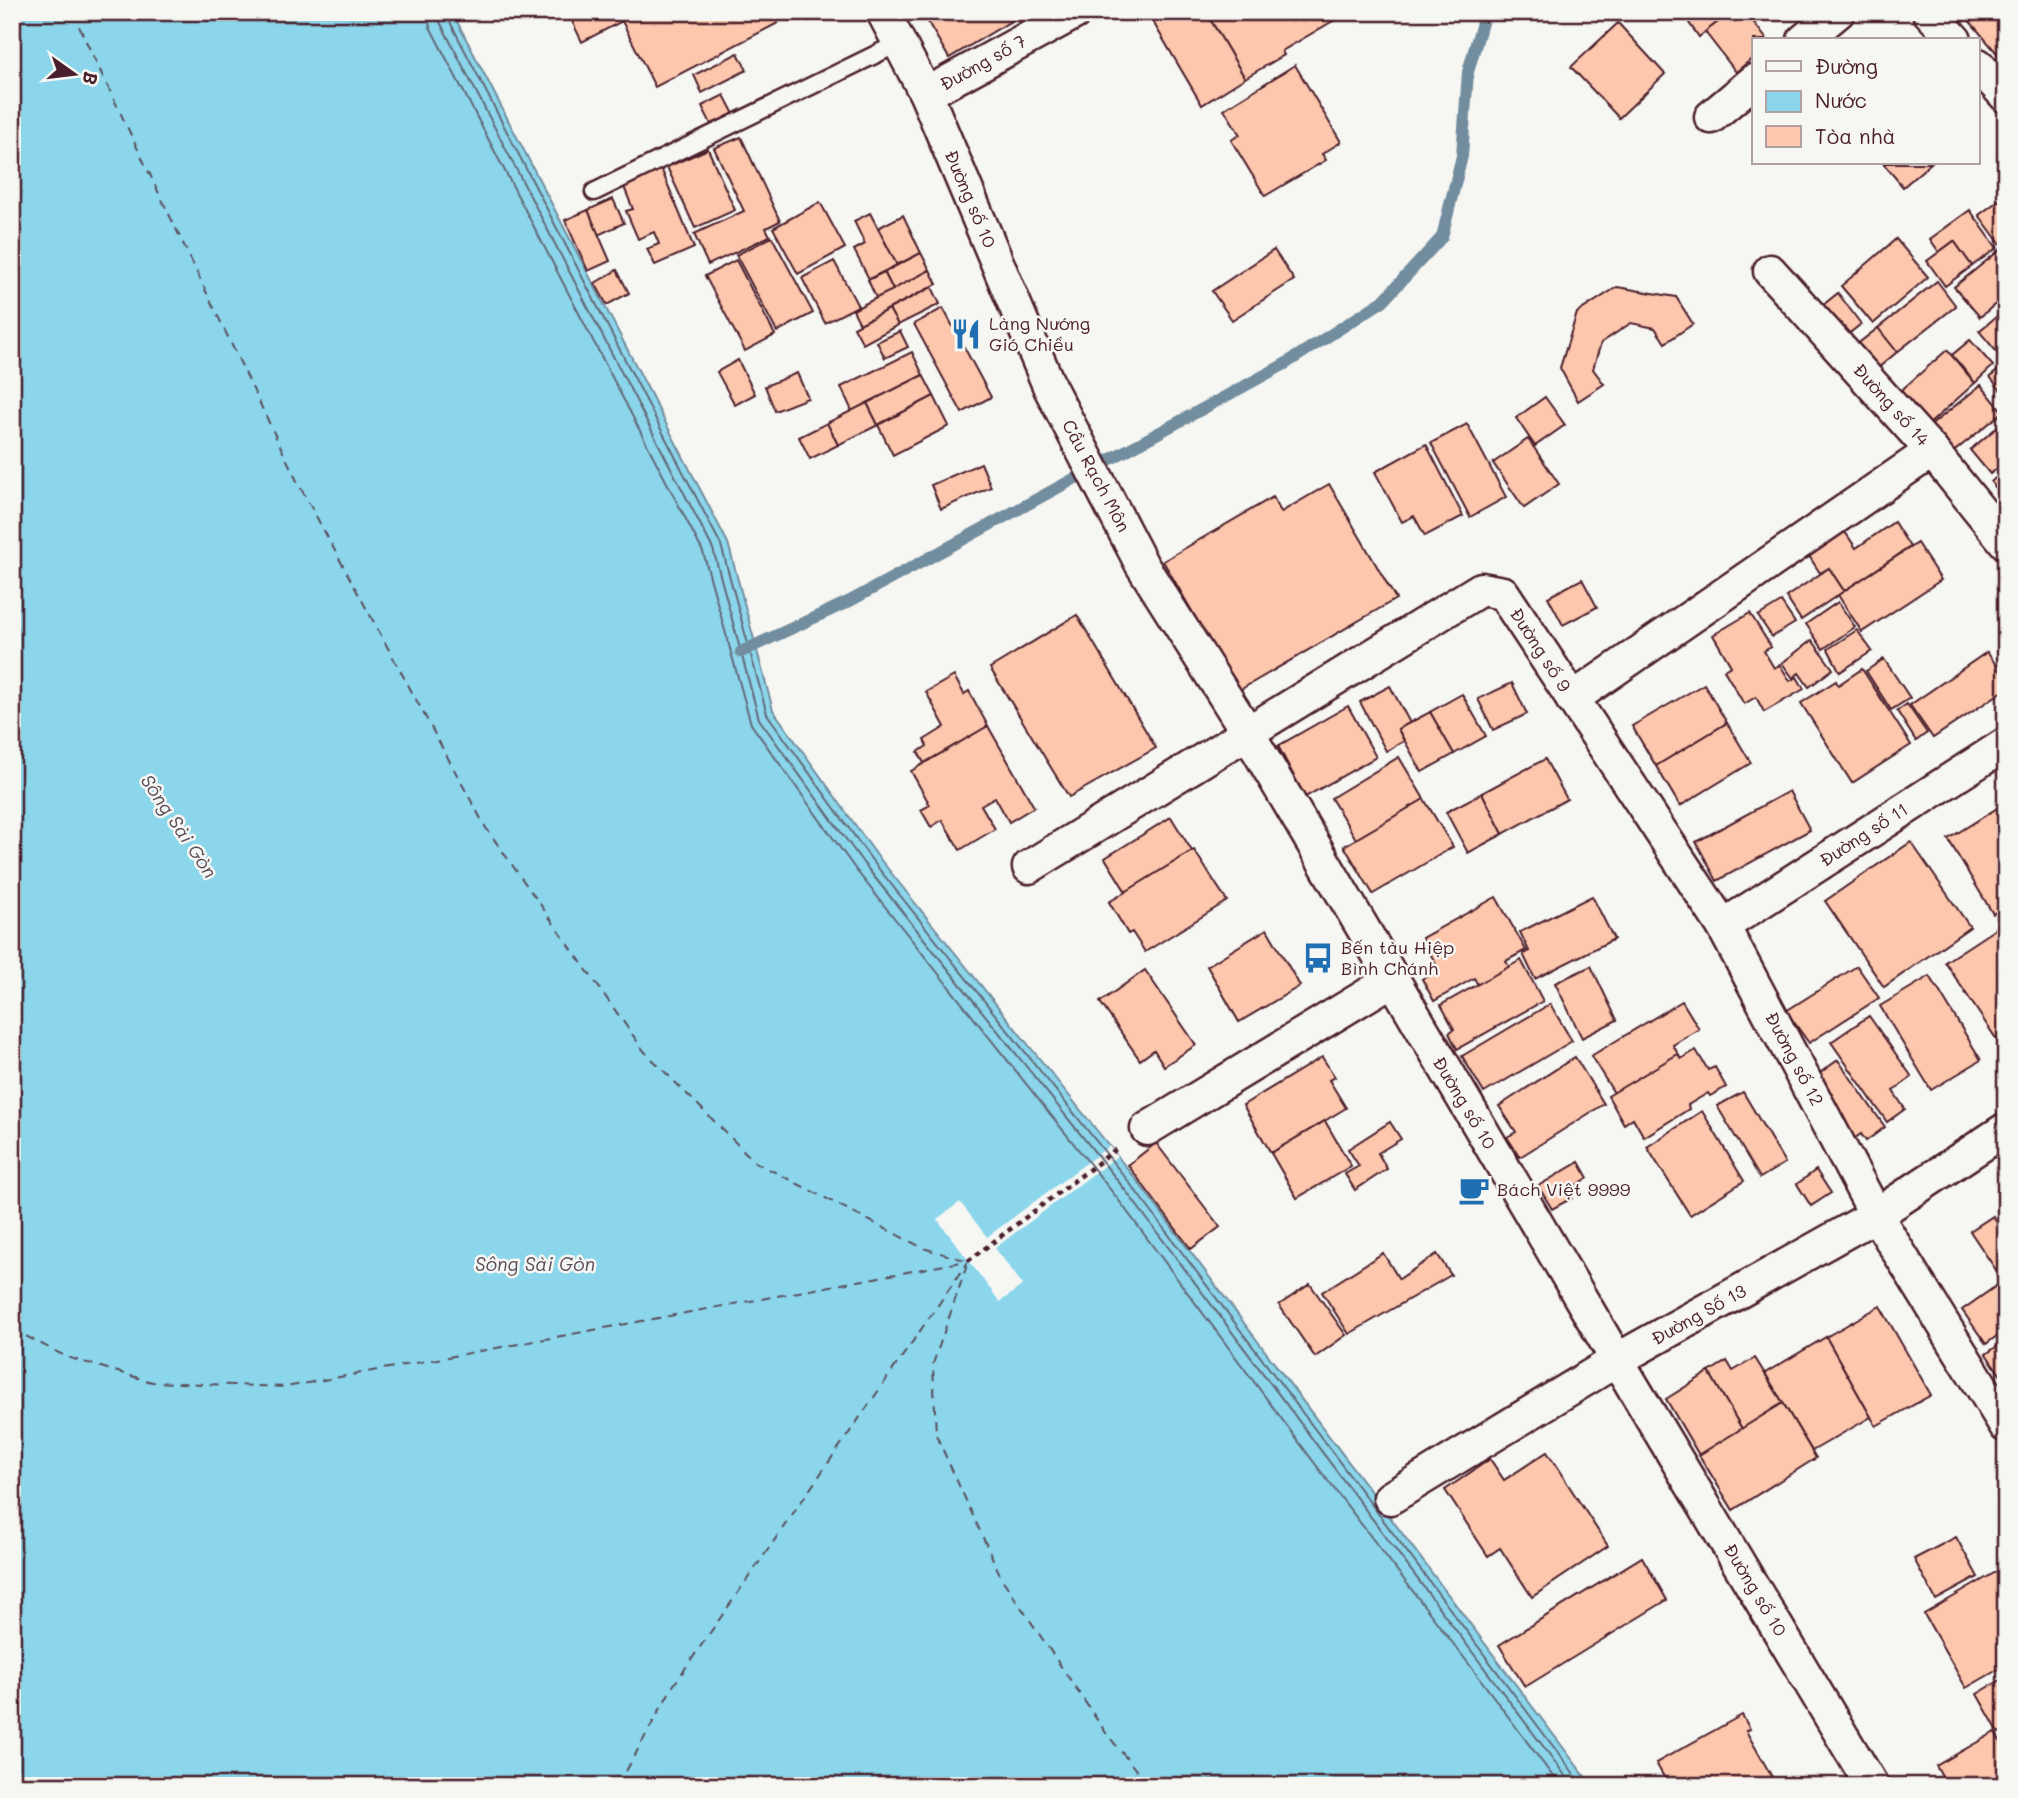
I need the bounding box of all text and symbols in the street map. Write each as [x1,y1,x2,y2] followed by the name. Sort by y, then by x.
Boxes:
[935,29,1030,96] street label: Đường số 7
[38,38,108,108] north arrow
[1752,38,1980,164] legend
[1815,52,1878,79] text: Đường
[77,69,105,87] text: B
[1815,86,1867,113] text: Nước
[1815,122,1896,149] text: Tòa nhà
[940,146,1002,251] street label: Đường số 10
[989,311,1090,356] place label: Làng Nướng Gió Chiều
[949,317,983,351] restaurant icon: Làng Nướng Gió Chiều
[1848,358,1936,451] street label: Đường số 14
[1057,415,1137,536] street label: Cầu Rạch Môn
[1505,603,1577,696] street label: Đường số 9
[136,769,223,882] water label: Sông Sài Gòn
[1815,797,1912,872] street label: Đường số 11
[1341,935,1454,980] place label: Bến tàu Hiệp Bình Chánh
[1301,941,1335,975] bus stop icon: Bến tàu Hiệp Bình Chánh
[1760,1007,1830,1110] street label: Đường số 12
[1428,1052,1502,1153] street label: Đường số 10
[1457,1173,1491,1207] cafe icon: Bách Việt 9999
[1497,1177,1631,1201] place label: Bách Việt 9999
[475,1251,595,1276] water label: Sông Sài Gòn
[1647,1278,1750,1350] street label: Đường Số 13
[1719,1539,1793,1640] street label: Đường số 10

